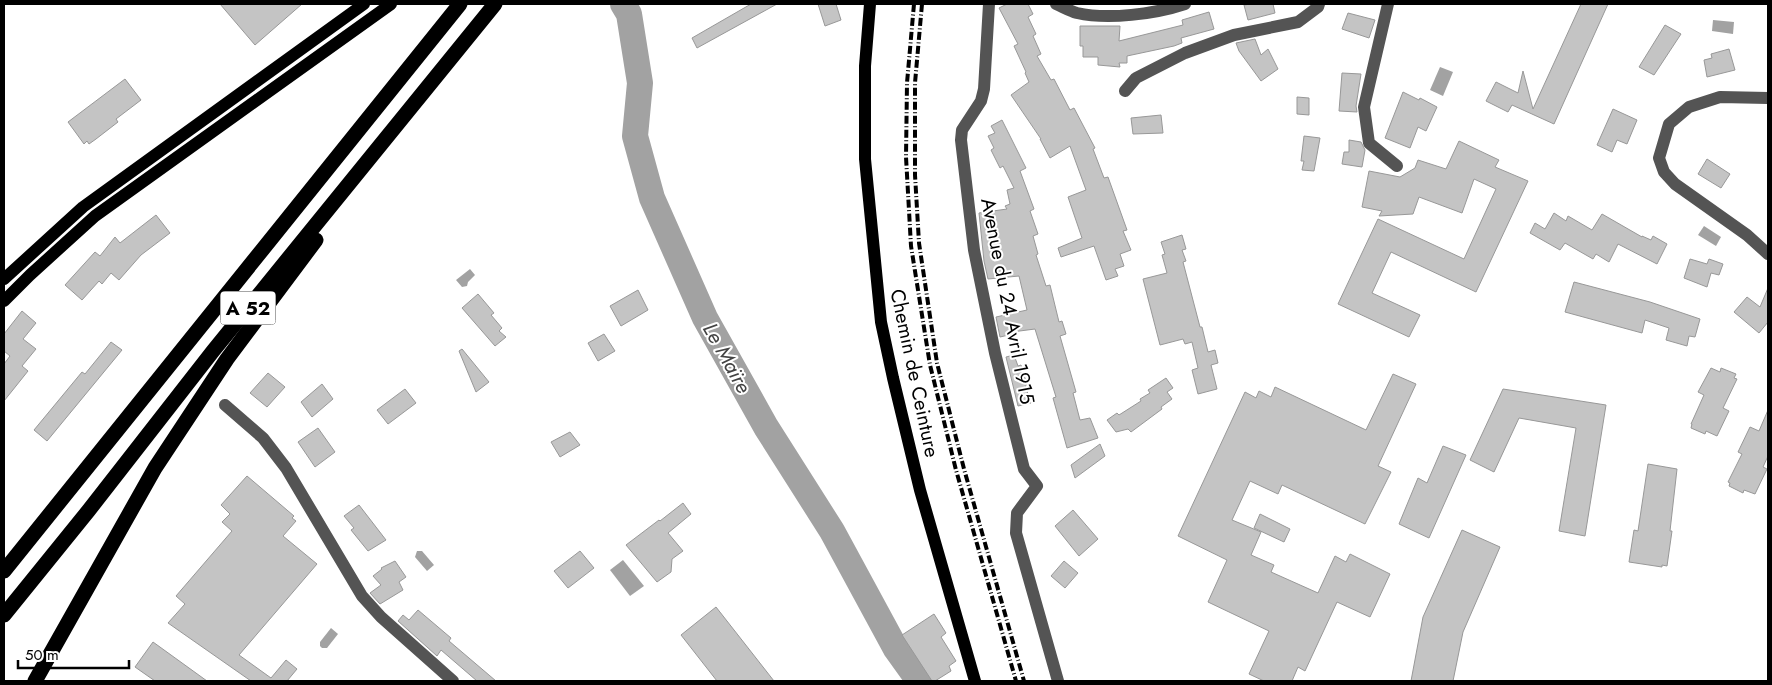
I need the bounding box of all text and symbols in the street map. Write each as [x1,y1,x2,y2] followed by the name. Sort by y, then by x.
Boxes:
[973,195,1042,407] street label: Avenue du 24 Avril 1915
[883,286,947,460] street label: Chemin de Ceinture
[220,292,276,324] road number: A 52
[695,317,759,399] water label: Le Maïre
[18,638,129,670] scale bar
[25,644,59,666] text: 50 m

